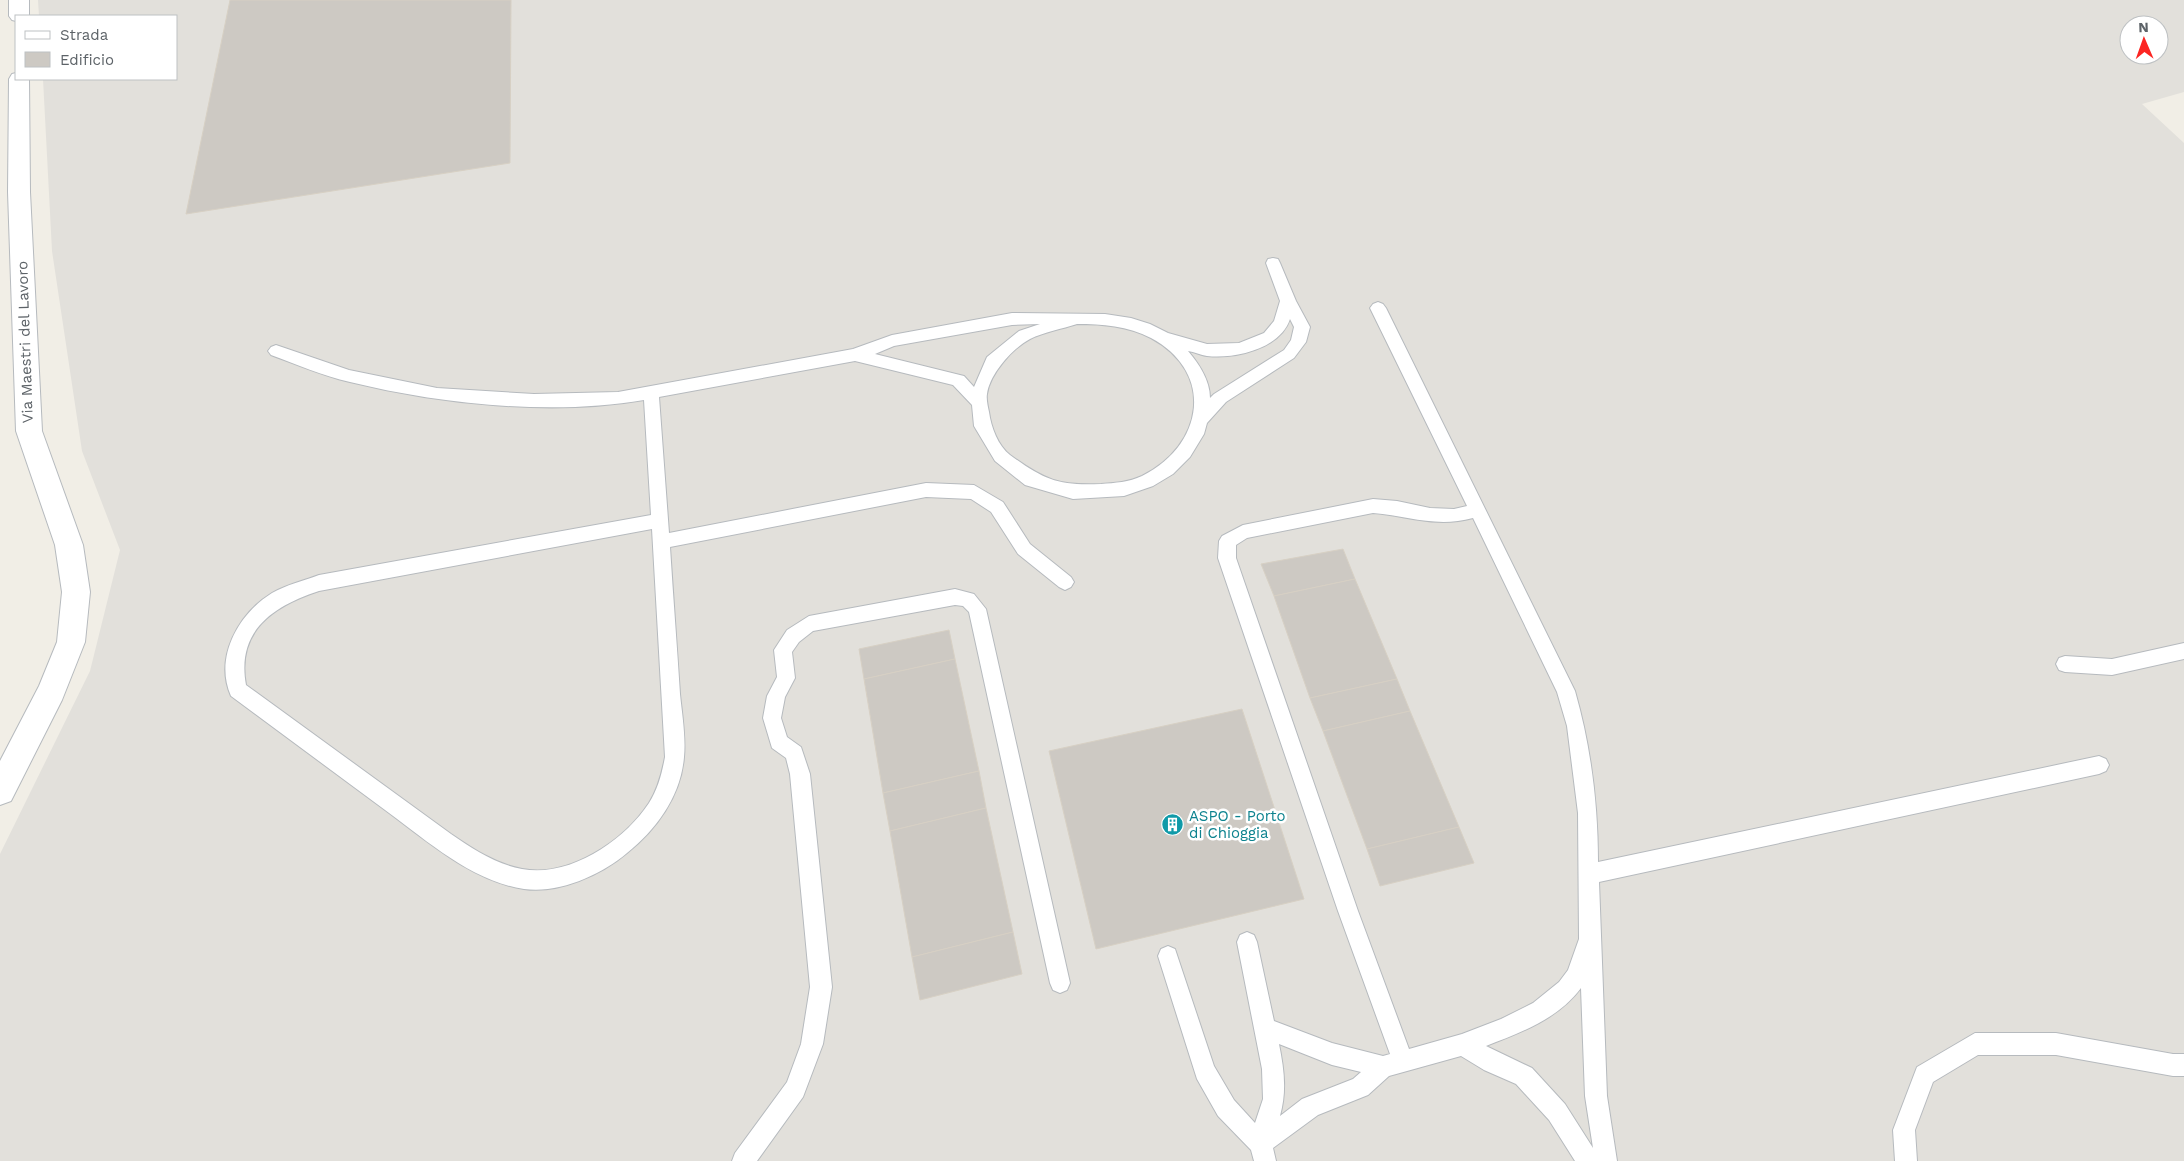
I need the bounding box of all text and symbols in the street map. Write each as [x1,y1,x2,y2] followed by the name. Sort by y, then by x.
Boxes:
[15,15,178,80] legend
[2119,15,2169,65] north arrow
[2138,19,2149,35] text: N
[60,26,109,44] text: Strada
[60,51,114,69] text: Edificio
[13,261,37,423] street label: Via Maestri del Lavoro
[1189,807,1286,842] place label: ASPO - Porto di Chioggia
[1161,813,1185,837] building icon: ASPO - Porto di Chioggia

